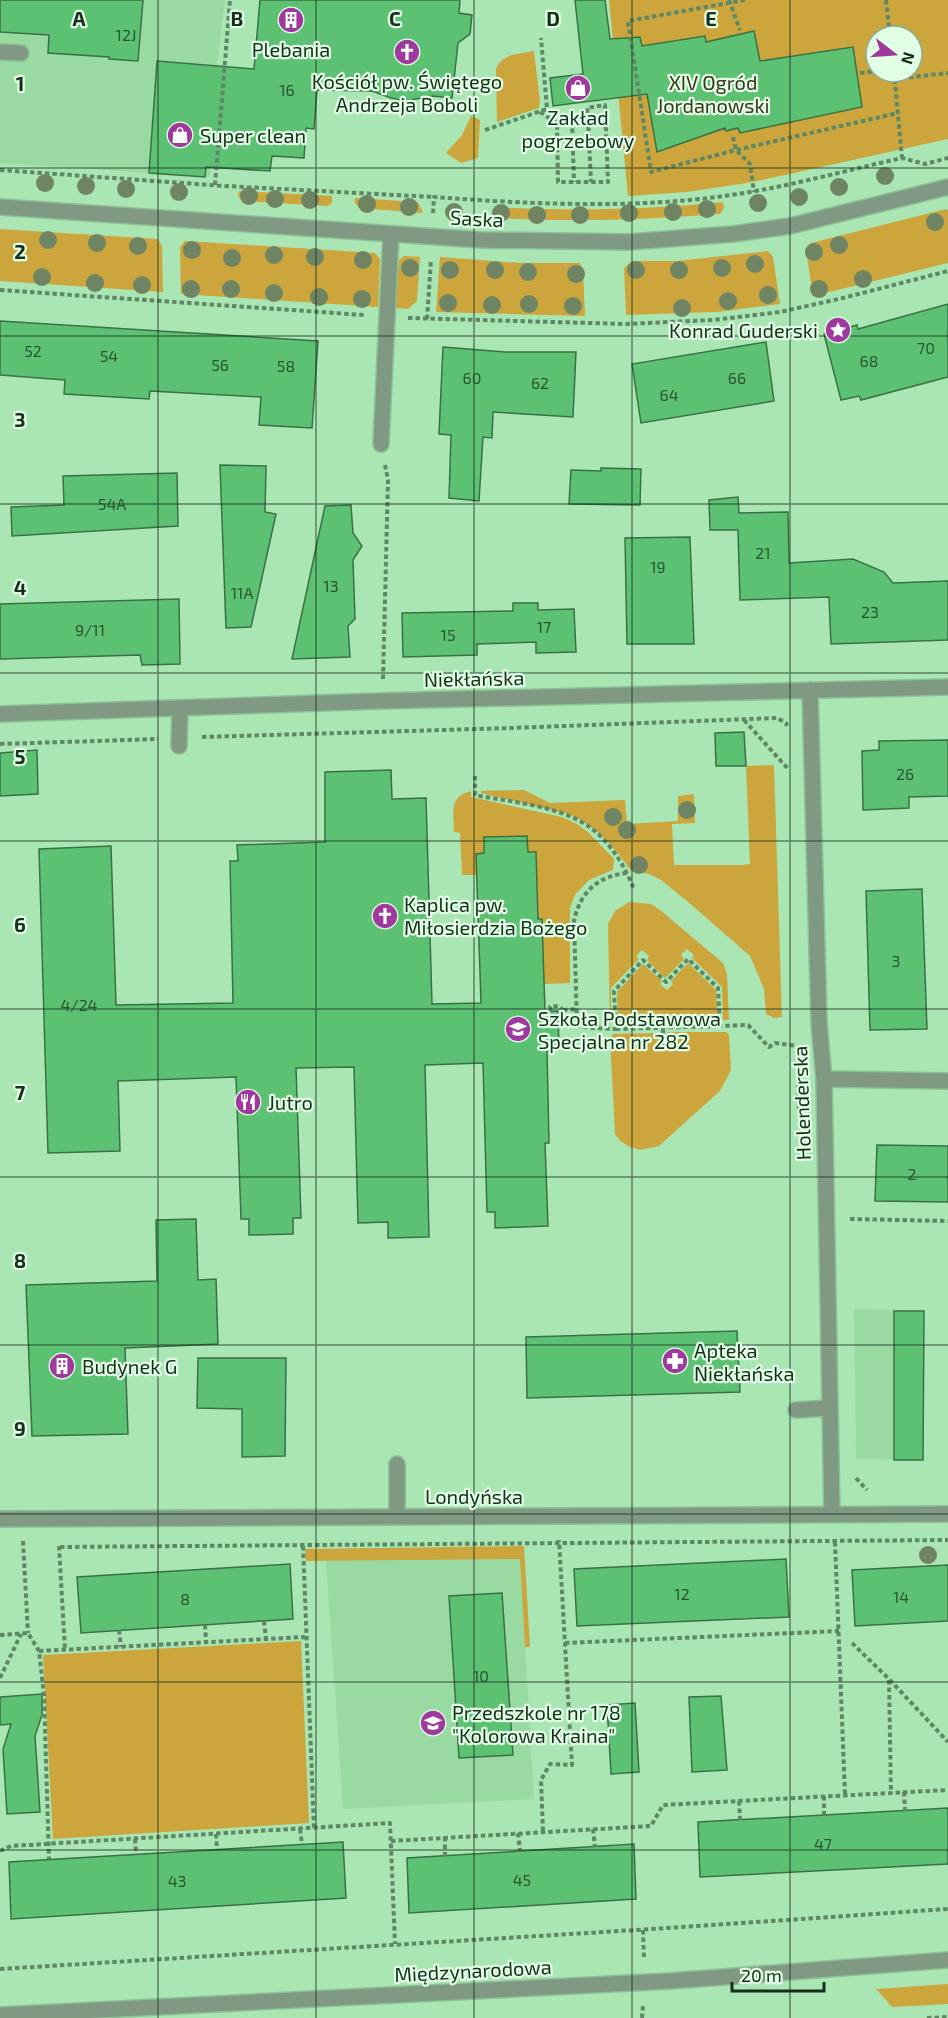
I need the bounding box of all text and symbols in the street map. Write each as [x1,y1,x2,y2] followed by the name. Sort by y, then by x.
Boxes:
[276,5,306,35] building icon: Plebania
[72,6,86,30] text: A
[231,6,243,30] text: B
[389,6,401,30] text: C
[546,6,560,30] text: D
[705,6,717,30] text: E
[864,24,924,84] north arrow
[116,25,136,44] house number: 12J
[252,37,330,61] place label: Plebania
[392,37,422,67] church icon: Kościół pw. Świętego Andrzeja Boboli
[898,50,920,67] text: N
[312,69,502,116] place label: Kościół pw. Świętego Andrzeja Boboli
[656,70,770,117] park label: XIV Ogród Jordanowski
[16,71,24,95] text: 1
[563,73,593,103] shop icon: Zakład pogrzebowy
[279,80,295,99] house number: 16
[522,105,635,152] place label: Zakład pogrzebowy
[165,120,195,150] shop icon: Super clean
[200,123,306,147] place label: Super clean
[450,205,504,231] street label: Saska
[14,239,26,263] text: 2
[823,315,853,345] place icon: Konrad Guderski
[669,318,818,342] place label: Konrad Guderski
[917,338,935,357] house number: 70
[24,341,42,360] house number: 52
[100,346,118,365] house number: 54
[860,351,878,370] house number: 68
[211,355,229,374] house number: 56
[277,356,295,375] house number: 58
[463,368,481,387] house number: 60
[728,368,746,387] house number: 66
[531,373,549,392] house number: 62
[660,385,679,404] house number: 64
[14,407,26,431] text: 3
[98,494,126,513] house number: 54A
[755,543,771,562] house number: 21
[650,557,666,576] house number: 19
[14,575,27,599] text: 4
[323,576,339,595] house number: 13
[231,583,253,602] house number: 11A
[861,602,879,621] house number: 23
[537,617,551,636] house number: 17
[75,620,105,639] house number: 9/11
[441,625,455,644] house number: 15
[424,665,524,691] street label: Niekłańska
[14,744,26,768] text: 5
[896,764,914,783] house number: 26
[404,892,587,939] place label: Kaplica pw. Miłosierdzia Bożego
[370,901,400,931] church icon: Kaplica pw. Miłosierdzia Bożego
[14,912,26,936] text: 6
[892,951,900,970] house number: 3
[61,995,98,1014] house number: 4/24
[538,1006,721,1053] place label: Szkoła Podstawowa Specjalna nr 282
[503,1014,533,1044] school or university icon: Szkoła Podstawowa Specjalna nr 282
[787,1045,815,1161] street label: Holenderska
[15,1080,26,1104] text: 7
[233,1087,263,1117] restaurant icon: Jutro
[268,1090,313,1114] place label: Jutro
[908,1164,917,1183] house number: 2
[14,1248,26,1272] text: 8
[694,1338,794,1385] place label: Apteka Niekłańska
[660,1346,690,1376] pharmacy icon: Apteka Niekłańska
[47,1351,77,1381] building icon: Budynek G
[82,1354,177,1378] place label: Budynek G
[14,1416,26,1440] text: 9
[425,1484,523,1508] street label: Londyńska
[674,1584,690,1603] house number: 12
[893,1587,909,1606] house number: 14
[180,1589,190,1608] house number: 8
[473,1666,489,1685] house number: 10
[452,1700,621,1747] place label: Przedszkole nr 178 "Kolorowa Kraina"
[418,1708,448,1738] school or university icon: Przedszkole nr 178 "Kolorowa Kraina"
[814,1834,832,1853] house number: 47
[513,1870,531,1889] house number: 45
[168,1871,186,1890] house number: 43
[394,1954,552,1986] street label: Międzynarodowa
[732,1955,824,1993] scale bar
[741,1964,782,1986] text: 20 m

